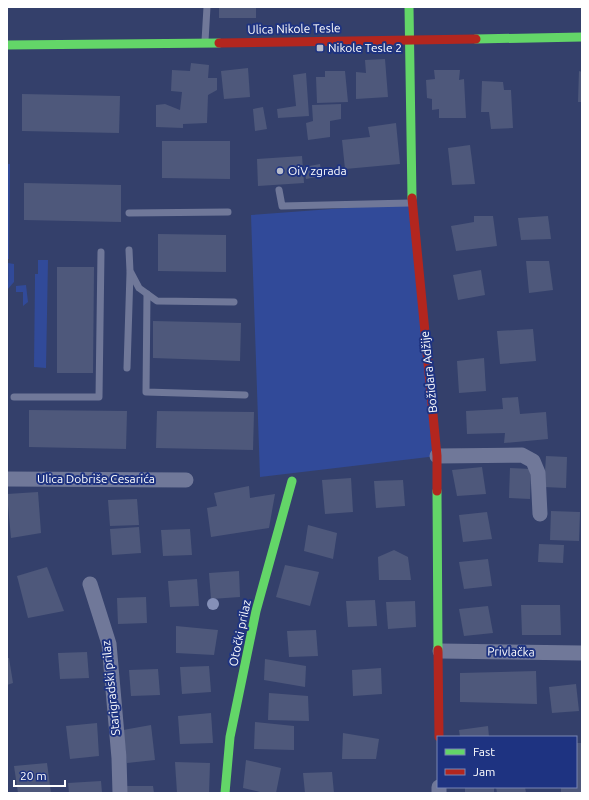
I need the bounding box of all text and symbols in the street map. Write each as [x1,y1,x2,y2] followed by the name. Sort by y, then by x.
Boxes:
[247,21,341,36] street label: Ulica Nikole Tesle
[328,41,402,54] place label: Nikole Tesle 2
[315,43,325,53] marker: Nikole Tesle 2
[288,164,347,177] place label: OiV zgrada
[275,166,285,176] marker: OiV zgrada
[418,330,439,414] street label: Božidara Adžije
[37,472,155,485] street label: Ulica Dobriše Cesarića
[226,598,253,667] street label: Otočki prilaz
[99,639,122,736] street label: Starigradski prilaz
[487,645,535,658] street label: Privlačka
[437,736,577,788] legend
[473,745,495,758] text: Fast
[14,762,65,788] scale bar
[473,765,495,778] text: Jam
[20,769,47,782] text: 20 m

